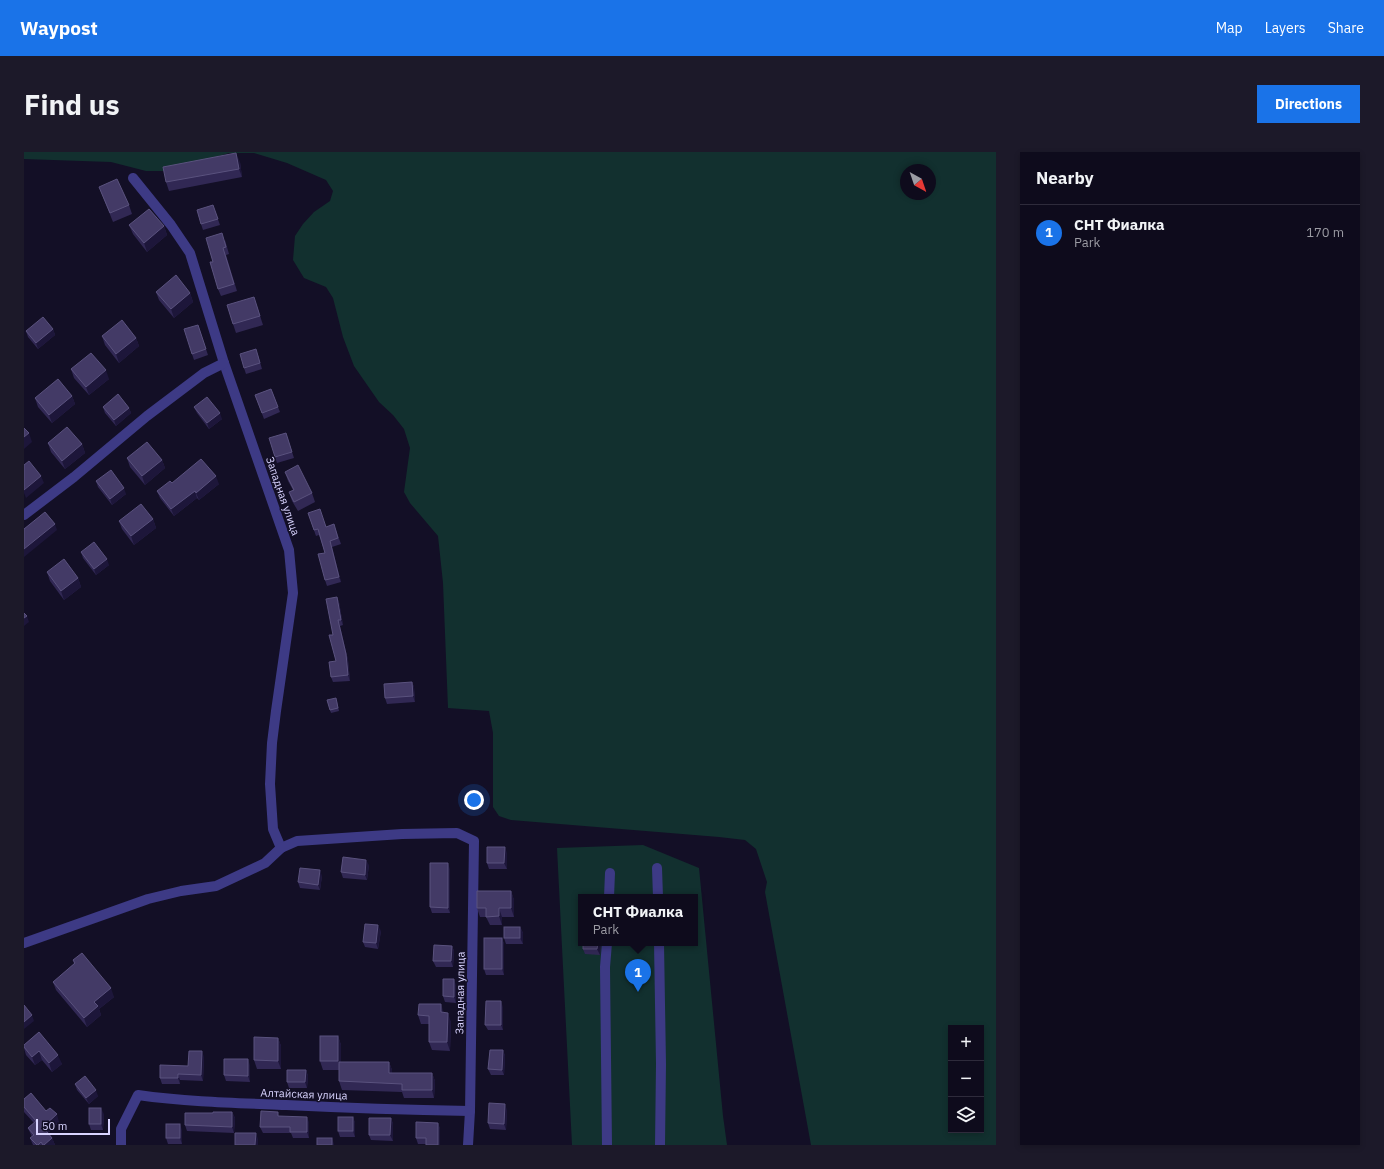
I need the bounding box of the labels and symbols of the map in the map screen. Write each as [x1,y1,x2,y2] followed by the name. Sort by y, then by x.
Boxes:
[900,164,936,200] north arrow
[263,455,303,537] street label: Западная улица
[464,790,484,810] your location
[452,951,468,1034] street label: Западная улица
[625,959,651,992] pin: 1
[260,1085,348,1103] street label: Алтайская улица
[36,1117,110,1136] scale bar

